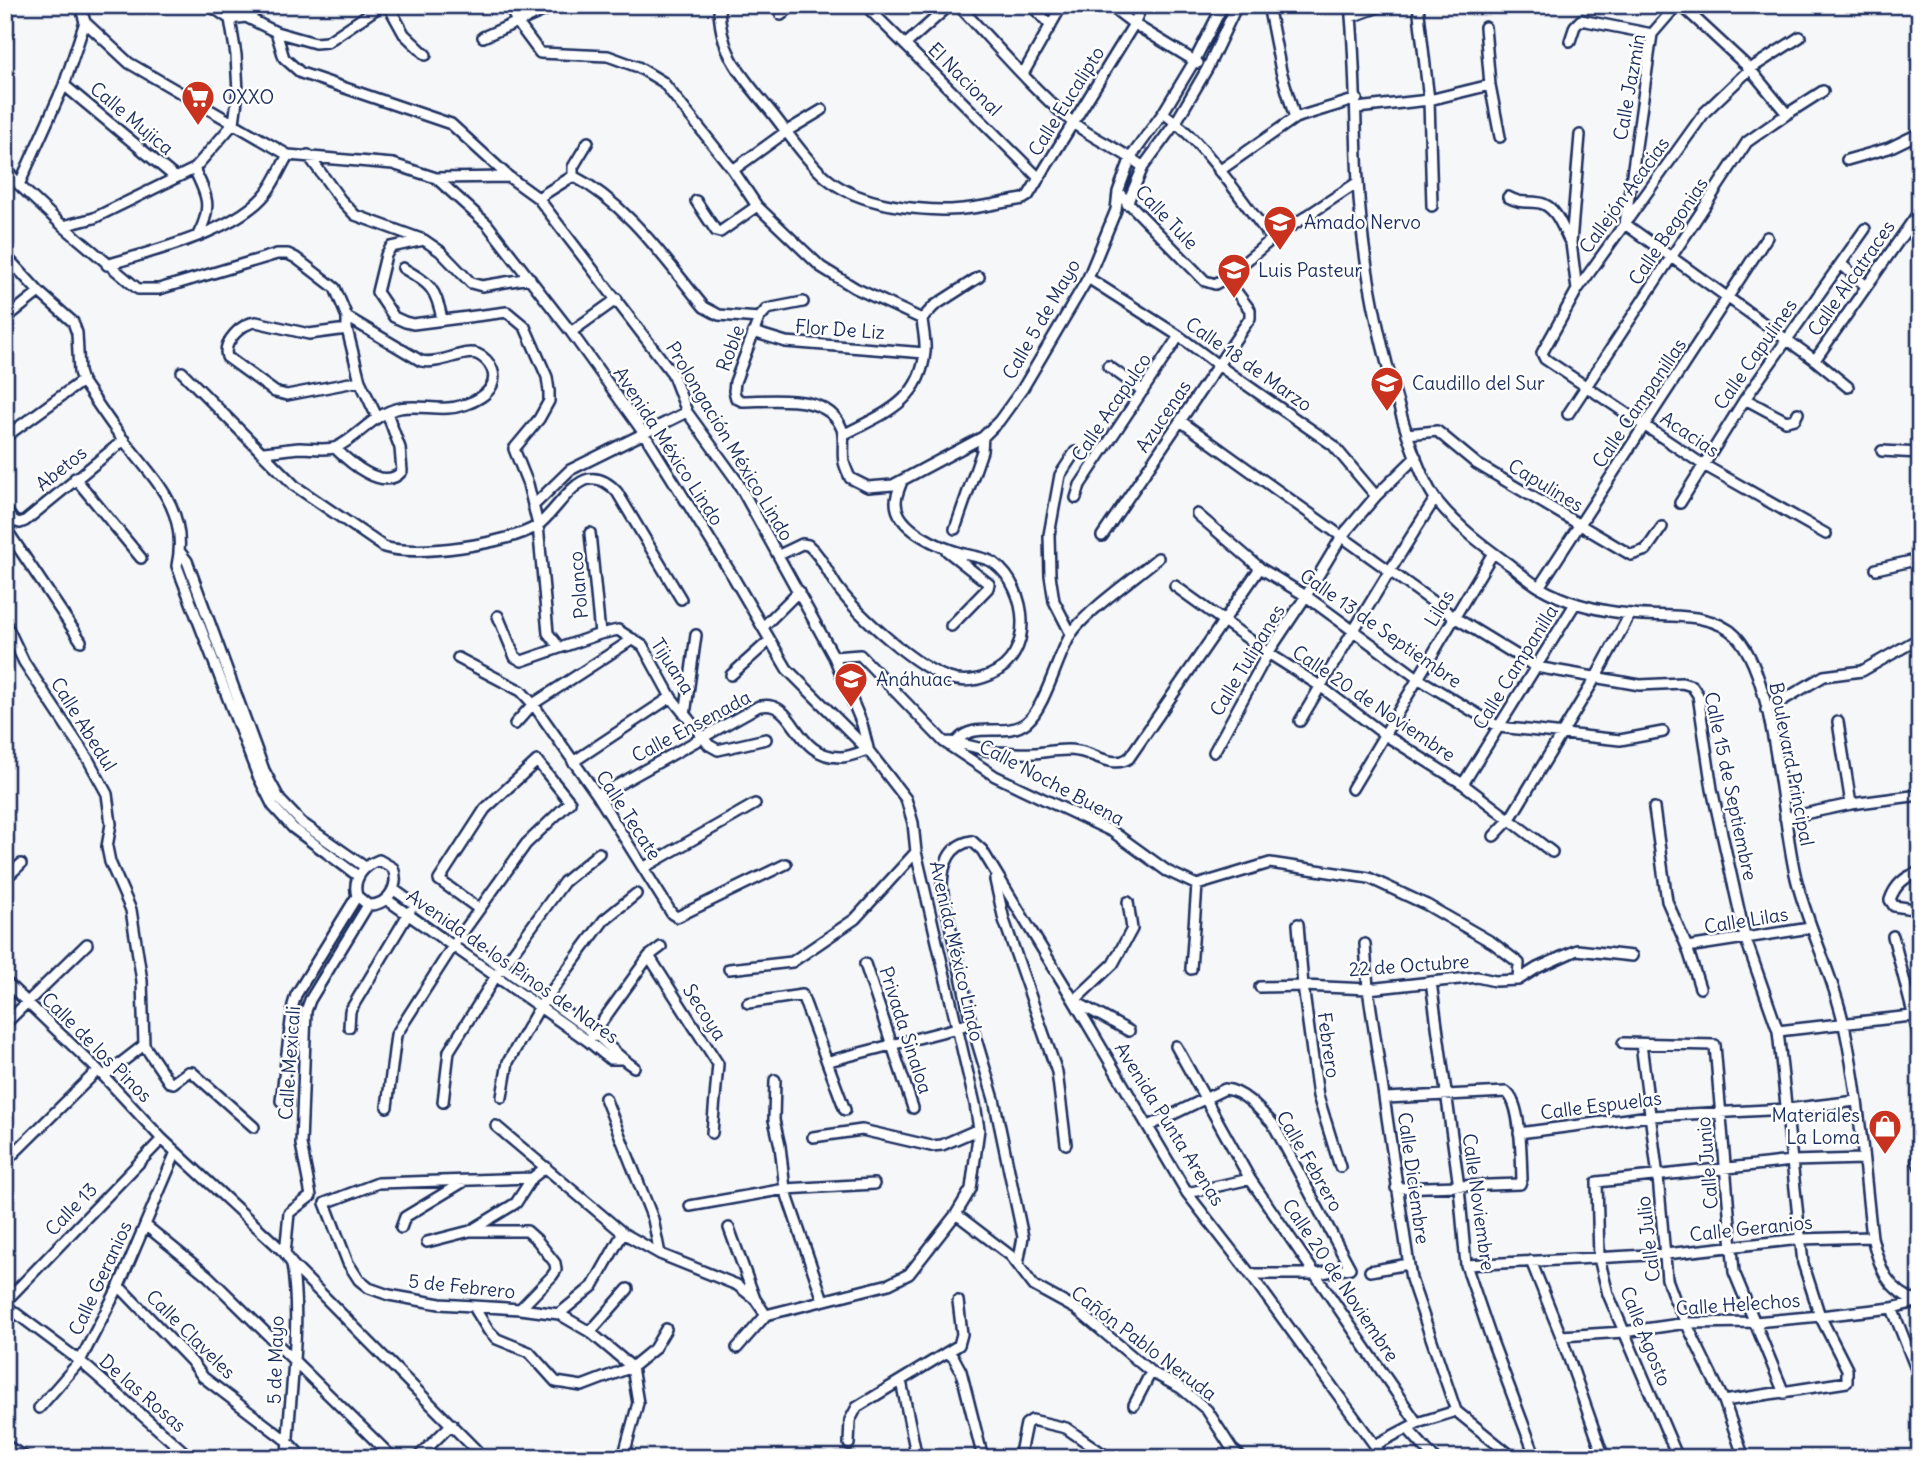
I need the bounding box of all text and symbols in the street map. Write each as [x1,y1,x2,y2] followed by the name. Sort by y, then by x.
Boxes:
[1608,32,1650,142] street label: Calle Jazmín
[923,37,1007,121] street label: El Nacional
[1023,42,1109,160] street label: Calle Eucalipto
[85,76,179,160] street label: Calle Mujica
[179,78,217,127] supermarket icon: OXXO
[222,85,274,109] place label: OXXO
[1574,132,1674,258] street label: Callejón Acacias
[1623,172,1713,290] street label: Calle Begonias
[1130,180,1204,254] street label: Calle Tule
[1261,203,1299,252] school or university icon: Amado Nervo
[1304,210,1421,234] place label: Amado Nervo
[1802,215,1900,341] street label: Calle Alcatraces
[1215,251,1253,300] school or university icon: Luis Pasteur
[997,254,1085,384] street label: Calle 5 de Mayo
[1258,258,1363,282] place label: Luis Pasteur
[1708,294,1802,414] street label: Calle Capulines
[1181,311,1317,417] street label: Calle 18 de Marzo
[794,314,886,344] street label: Flor De Liz
[711,322,749,374] street label: Roble
[1587,334,1691,472] street label: Calle Campanillas
[661,337,799,545] street label: Prolongación México Lindo
[1066,348,1156,466] street label: Calle Acapulco
[609,362,729,530] street label: Avenida México Lindo
[1368,364,1406,413] school or university icon: Caudillo del Sur
[1412,371,1545,395] place label: Caudillo del Sur
[1130,375,1196,457] street label: Azucenas
[1656,406,1724,462] street label: Acacias
[31,440,91,496] street label: Abetos
[1504,453,1588,517] street label: Capulines
[563,550,593,620] street label: Polanco
[1295,563,1467,693] street label: Calle 13 de Septiembre
[1419,585,1459,631] street label: Lilas
[1204,600,1290,720] street label: Calle Tulipanes
[1467,600,1563,734] street label: Calle Campanilla
[646,633,700,699] street label: Tijuana
[1288,639,1460,767] street label: Calle 20 de Noviembre
[832,660,870,709] school or university icon: Anáhuac
[876,667,952,691] place label: Anáhuac
[46,673,122,775] street label: Calle Abedul
[1764,680,1820,848] street label: Boulevard Principal
[627,685,755,767] street label: Calle Ensenada
[1699,689,1763,883] street label: Calle 15 de Septiembre
[975,734,1129,830] street label: Calle Noche Buena
[591,766,667,864] street label: Calle Tecate
[925,858,989,1044] street label: Avenida México Lindo
[402,883,624,1049] street label: Avenida de los Pinos de Nares
[1702,902,1790,938] street label: Calle Lilas
[1348,949,1470,981] street label: 22 de Octubre
[874,963,938,1097] street label: Privada Sinaloa
[678,979,732,1045] street label: Secoya
[37,987,157,1107] street label: Calle de los Pinos
[273,1005,305,1121] street label: Calle Mexicali
[1313,1011,1345,1079] street label: Febrero
[1110,1038,1230,1210] street label: Avenida Punta Arenas
[1539,1086,1663,1124] street label: Calle Espuelas
[1771,1103,1860,1149] place label: Materiales La Loma
[1271,1106,1349,1216] street label: Calle Febrero
[1866,1107,1904,1156] shop icon: Materiales La Loma
[1393,1111,1435,1245] street label: Calle Diciembre
[1691,1116,1723,1210] street label: Calle Junio
[1457,1132,1501,1272] street label: Calle Noviembre
[40,1177,102,1241] street label: Calle 13
[1277,1194,1405,1366] street label: Calle 20 de Noviembre
[1631,1195,1665,1283] street label: Calle Julio
[1688,1210,1814,1246] street label: Calle Geranios
[63,1217,137,1339] street label: Calle Geranios
[407,1268,517,1304] street label: 5 de Febrero
[1066,1280,1222,1406] street label: Cañón Pablo Neruda
[1615,1283,1677,1389] street label: Calle Agosto
[141,1284,241,1384] street label: Calle Claveles
[1675,1288,1801,1320] street label: Calle Helechos
[261,1315,289,1405] street label: 5 de Mayo
[95,1349,191,1437] street label: De las Rosas

